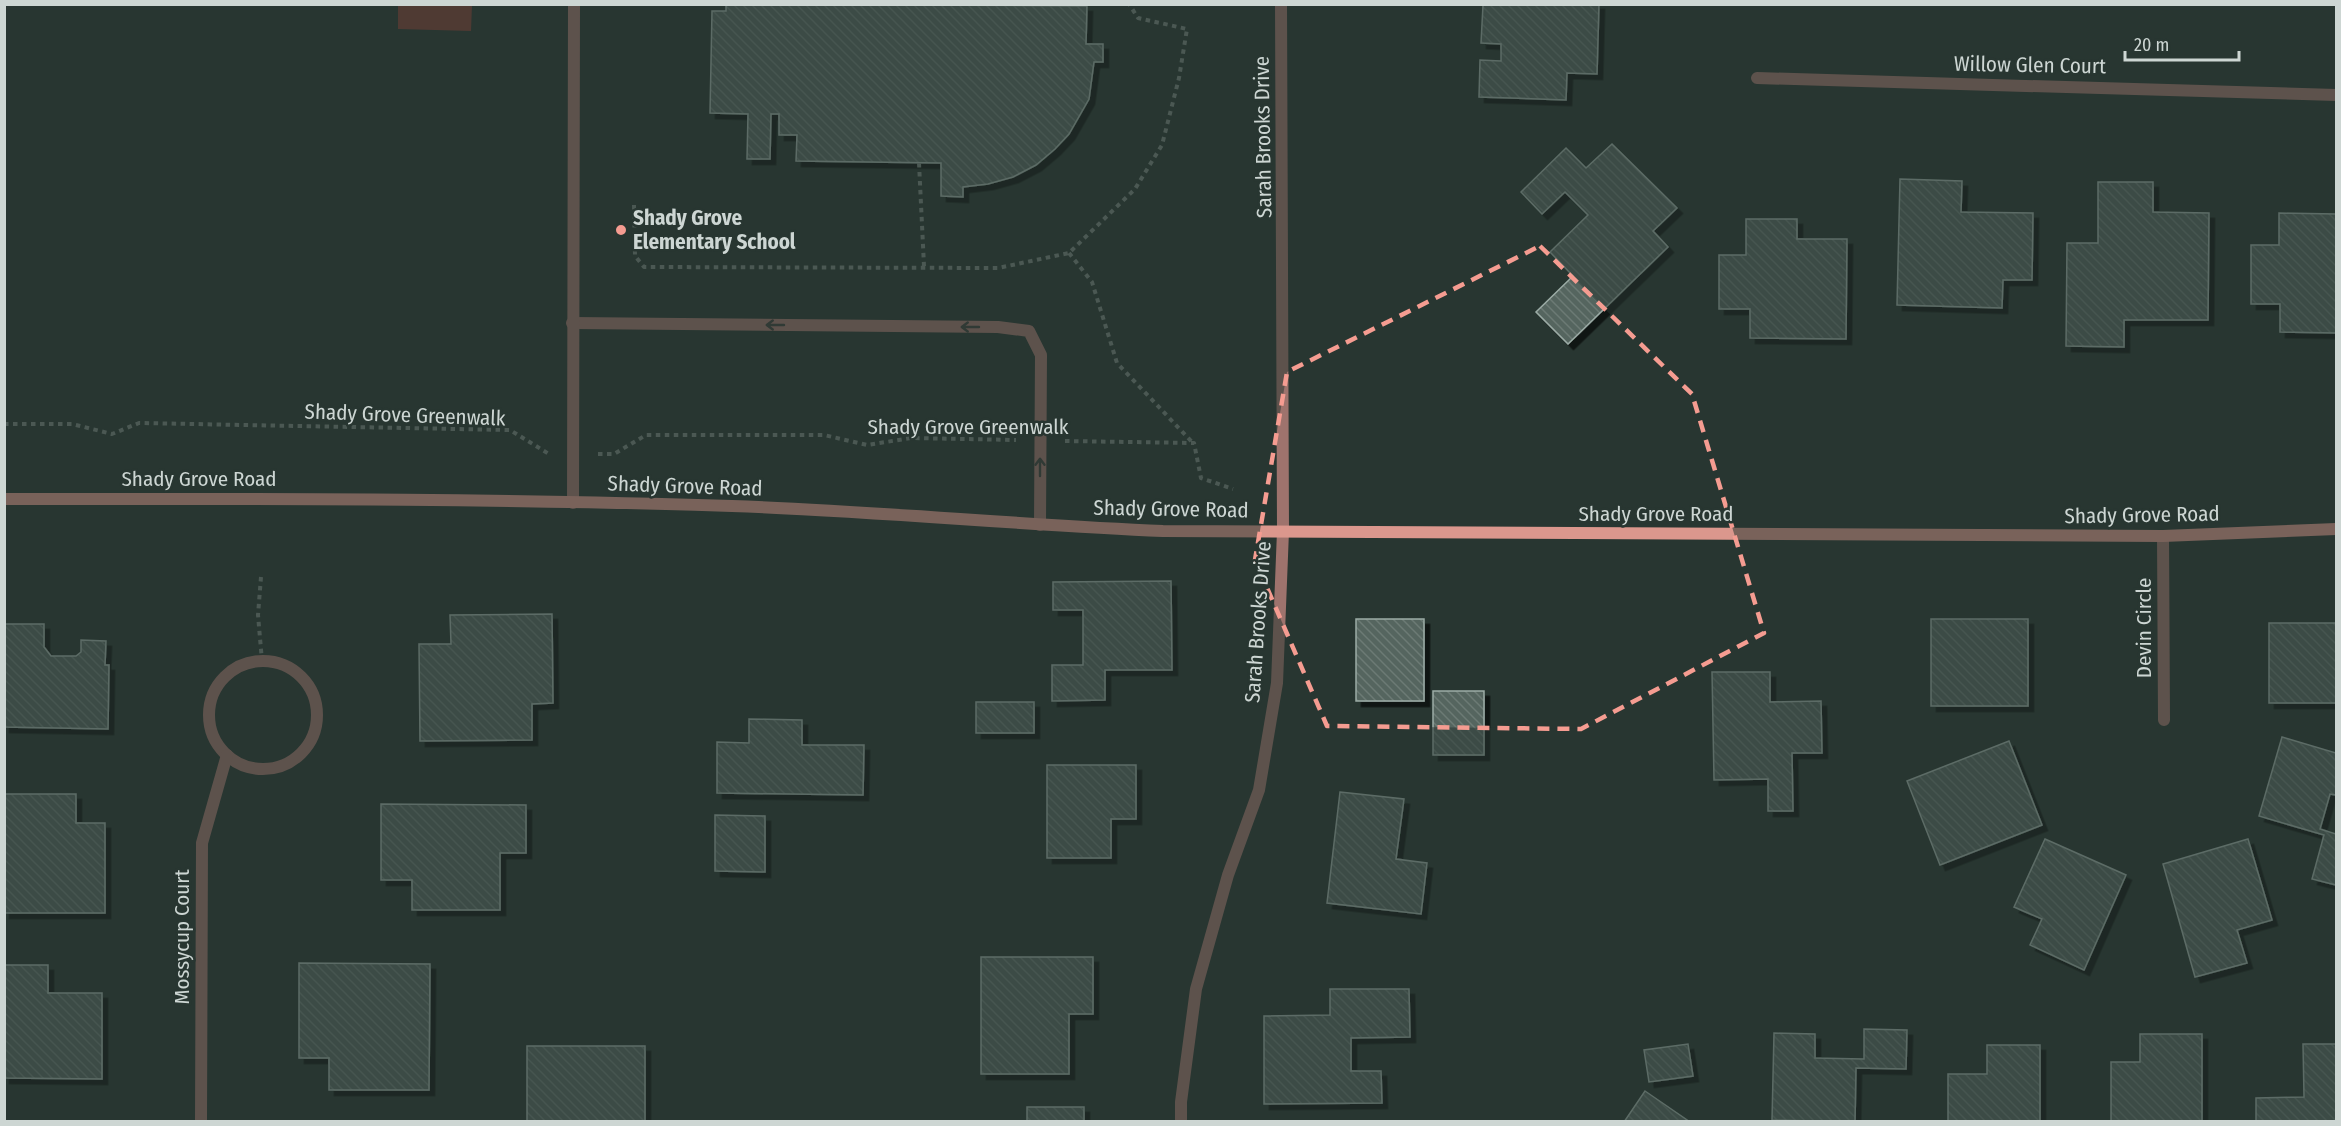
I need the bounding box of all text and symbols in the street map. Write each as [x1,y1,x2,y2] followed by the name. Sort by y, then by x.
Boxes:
[2125,24,2239,62] scale bar
[2134,34,2169,56] text: 20 m
[1954,51,2106,79] street label: Willow Glen Court
[1249,56,1277,218] street label: Sarah Brooks Drive
[633,205,796,255] place label: Shady Grove Elementary School
[614,223,628,237] marker: Shady Grove Elementary School
[766,319,786,331] one-way arrow
[961,321,981,333] one-way arrow
[304,398,506,432] street label: Shady Grove Greenwalk
[867,414,1069,440] street label: Shady Grove Greenwalk
[1034,457,1046,477] one-way arrow
[121,466,277,492] street label: Shady Grove Road
[607,470,763,502] street label: Shady Grove Road
[1093,495,1249,523] street label: Shady Grove Road
[1578,501,1734,527] street label: Shady Grove Road
[2064,501,2220,529] street label: Shady Grove Road
[1239,540,1277,704] street label: Sarah Brooks Drive
[2131,578,2157,678] street label: Devin Circle
[169,869,195,1005] street label: Mossycup Court

